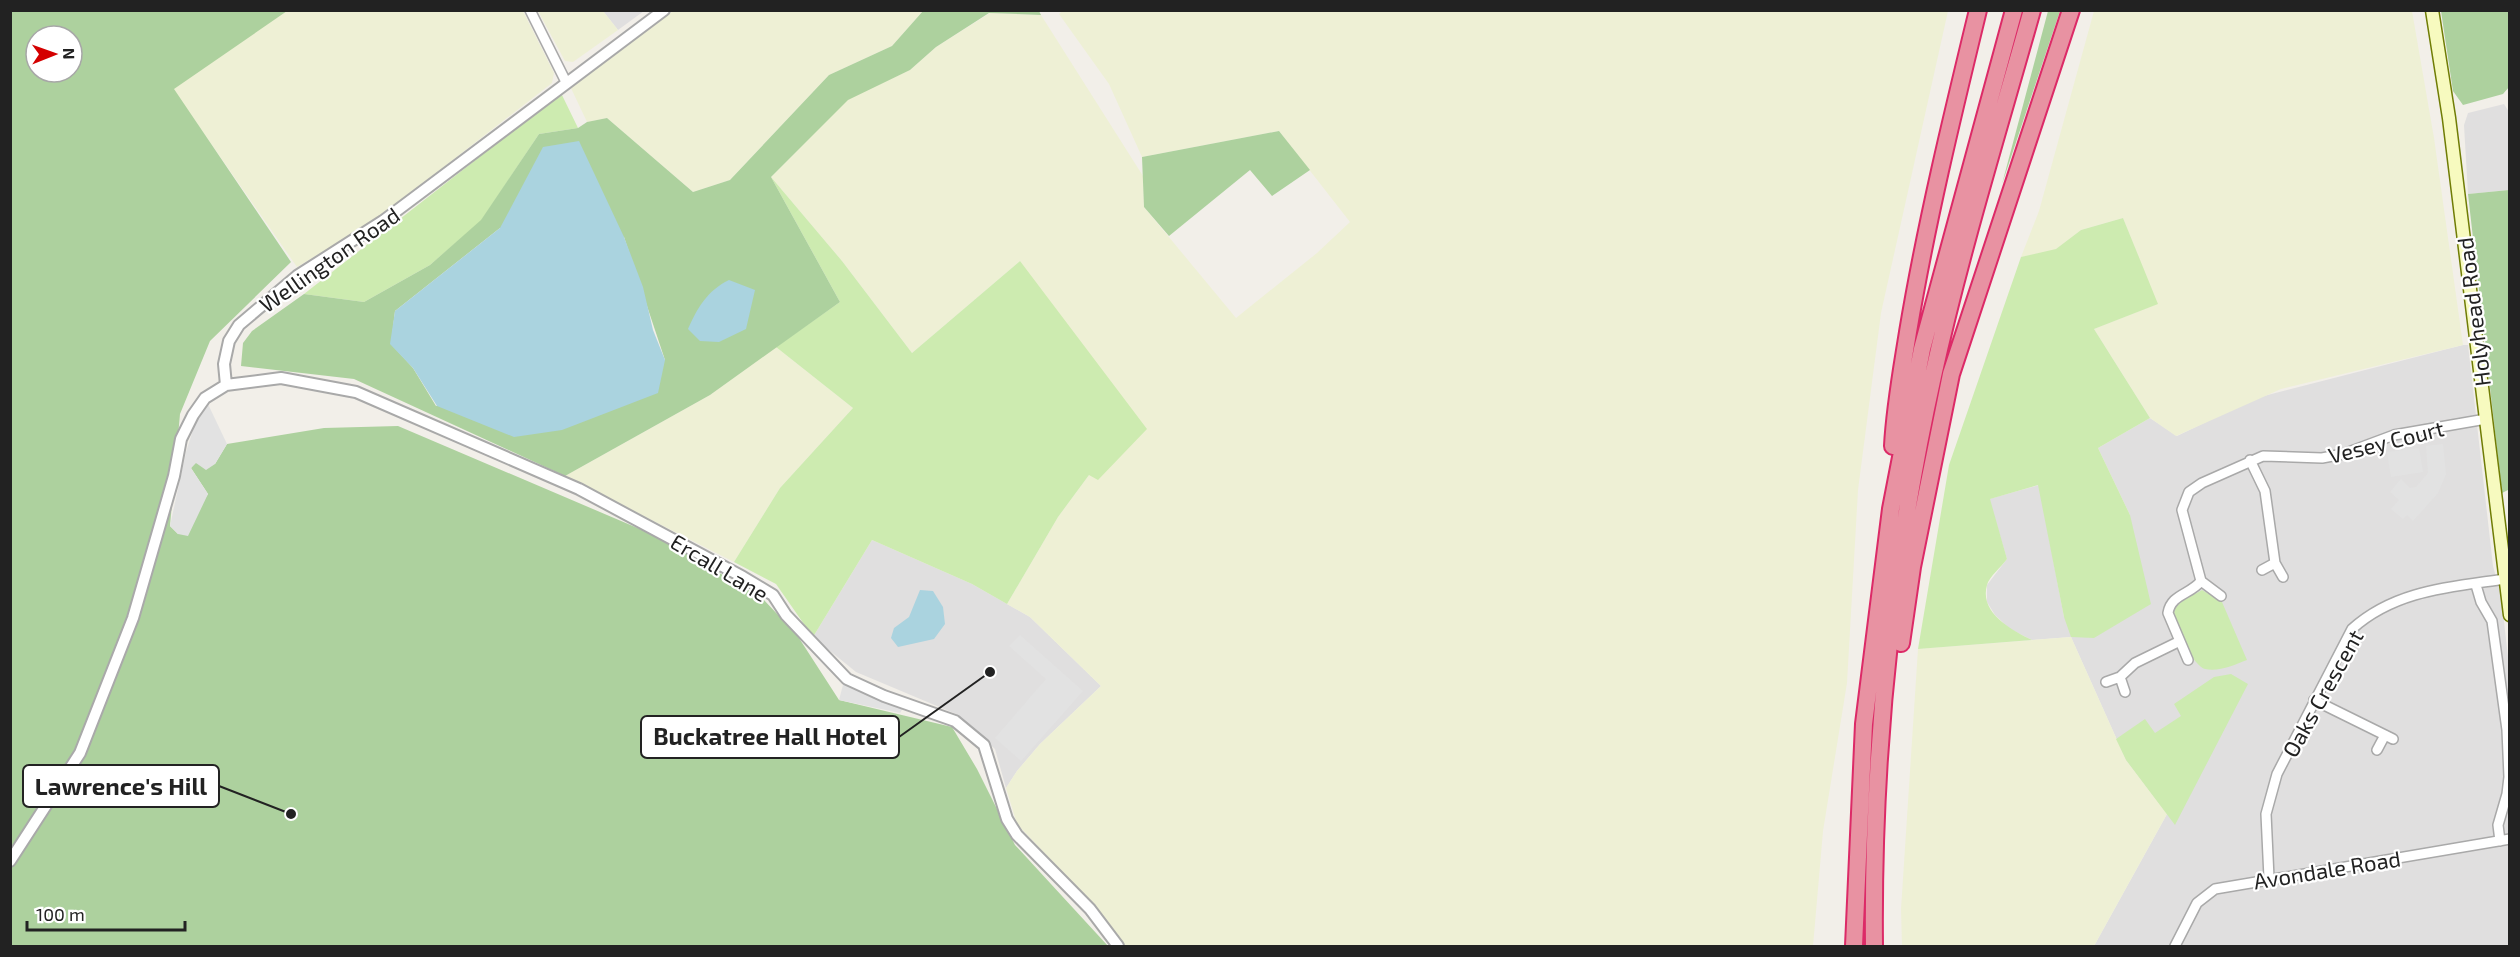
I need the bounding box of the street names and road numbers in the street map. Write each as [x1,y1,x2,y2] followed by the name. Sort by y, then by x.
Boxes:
[254,201,404,317] street label: Wellington Road
[2451,236,2495,388] street label: Holyhead Road
[2326,414,2446,468] street label: Vesey Court
[667,528,773,606] street label: Ercall Lane
[2276,625,2368,761] street label: Oaks Crescent
[2252,845,2402,893] street label: Avondale Road

